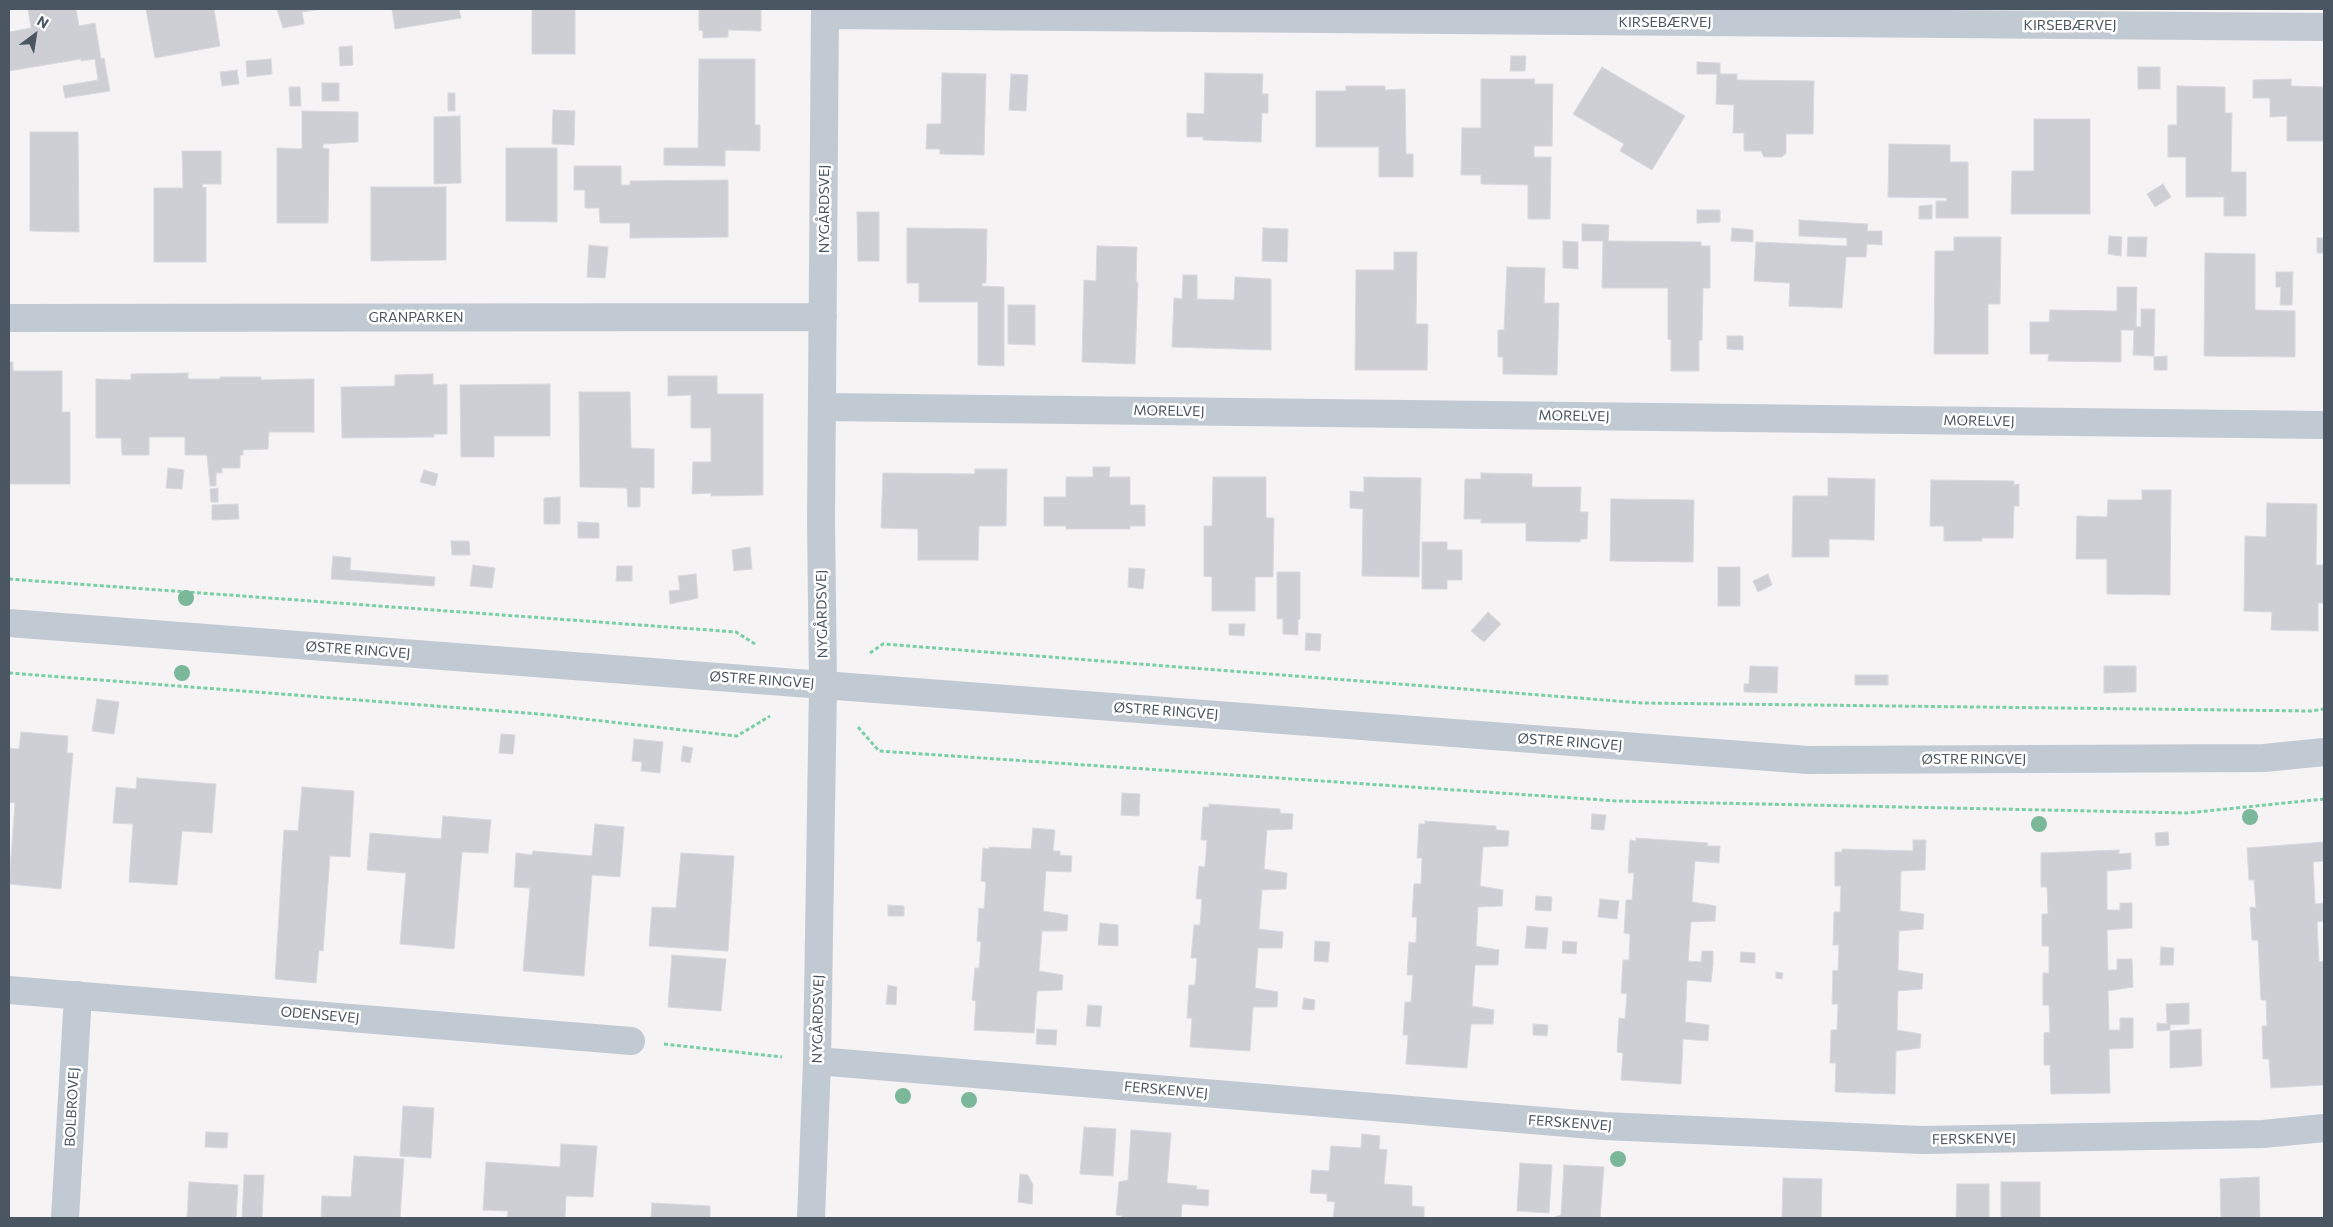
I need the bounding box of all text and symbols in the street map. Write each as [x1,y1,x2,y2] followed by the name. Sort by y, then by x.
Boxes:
[10,10,60,60] north arrow
[34,12,52,32] text: N
[1619,14,1711,30] street label: KIRSEBÆRVEJ
[2024,17,2116,33] street label: KIRSEBÆRVEJ
[816,165,832,253] street label: NYGÅRDSVEJ
[368,309,464,325] street label: GRANPARKEN
[1133,402,1205,420] street label: MORELVEJ
[1538,407,1610,425] street label: MORELVEJ
[1943,412,2015,430] street label: MORELVEJ
[813,570,831,658] street label: NYGÅRDSVEJ
[305,638,411,662] street label: ØSTRE RINGVEJ
[709,668,815,692] street label: ØSTRE RINGVEJ
[1113,699,1219,723] street label: ØSTRE RINGVEJ
[1517,730,1623,754] street label: ØSTRE RINGVEJ
[1922,751,2026,767] street label: ØSTRE RINGVEJ
[809,975,827,1063] street label: NYGÅRDSVEJ
[280,1003,360,1027] street label: ODENSEVEJ
[62,1067,82,1147] street label: BOLBROVEJ
[1123,1078,1209,1102] street label: FERSKENVEJ
[1527,1112,1613,1134] street label: FERSKENVEJ
[1932,1130,2016,1148] street label: FERSKENVEJ

